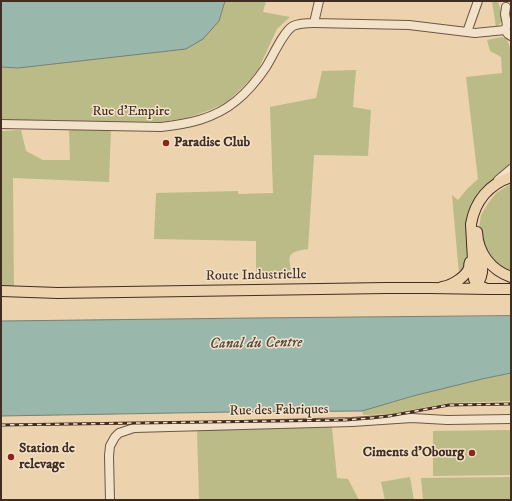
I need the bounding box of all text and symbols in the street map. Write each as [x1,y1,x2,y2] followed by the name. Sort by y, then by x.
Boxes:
[92,104,170,120] street label: Rue d'Empire
[174,135,250,151] place label: Paradise Club
[161,138,171,148] marker: Paradise Club
[205,267,307,285] street label: Route Industrielle
[210,334,302,354] water label: Canal du Centre
[229,402,329,420] street label: Rue des Fabriques
[19,441,75,474] place label: Station de relevage
[363,445,464,461] place label: Ciments d'Obourg
[467,448,477,458] marker: Ciments d'Obourg
[6,452,16,462] marker: Station de relevage

